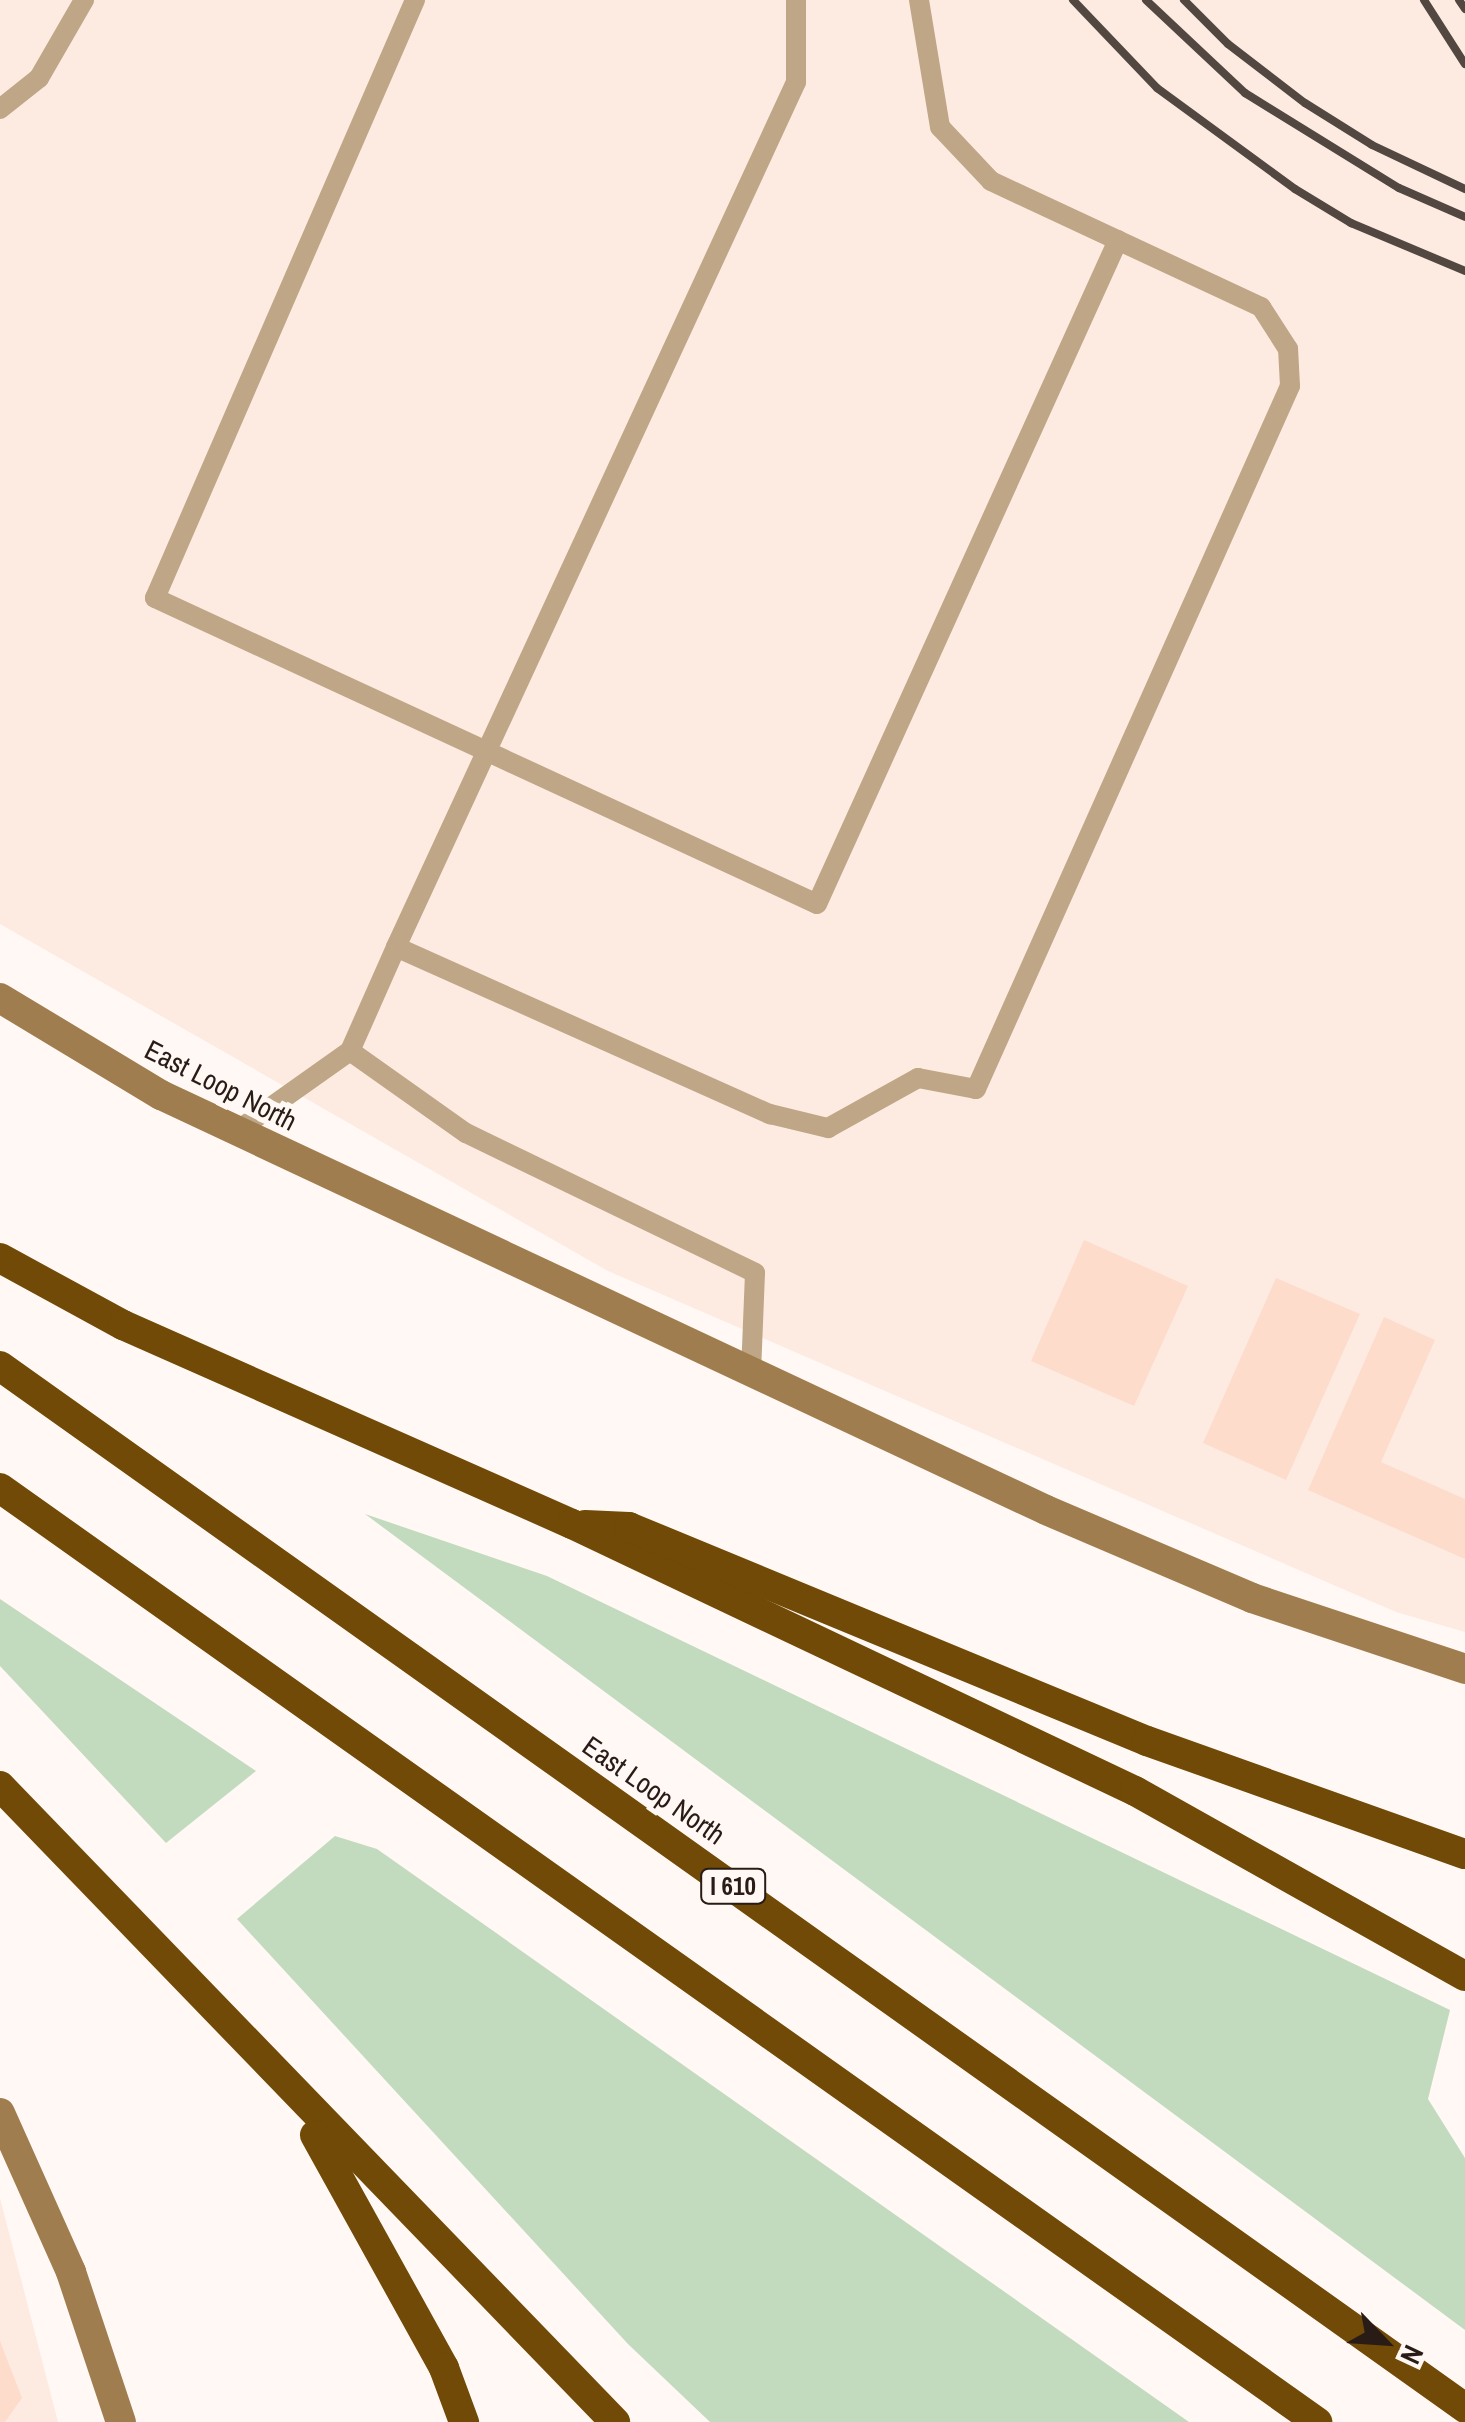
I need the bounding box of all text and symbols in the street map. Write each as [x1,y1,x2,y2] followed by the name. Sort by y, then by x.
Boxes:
[139,1032,303,1138] street label: East Loop North
[576,1729,732,1851] street label: East Loop North
[698,1866,768,1906] road number: I 610
[1335,2292,1435,2392] north arrow
[1391,2339,1433,2370] text: N

